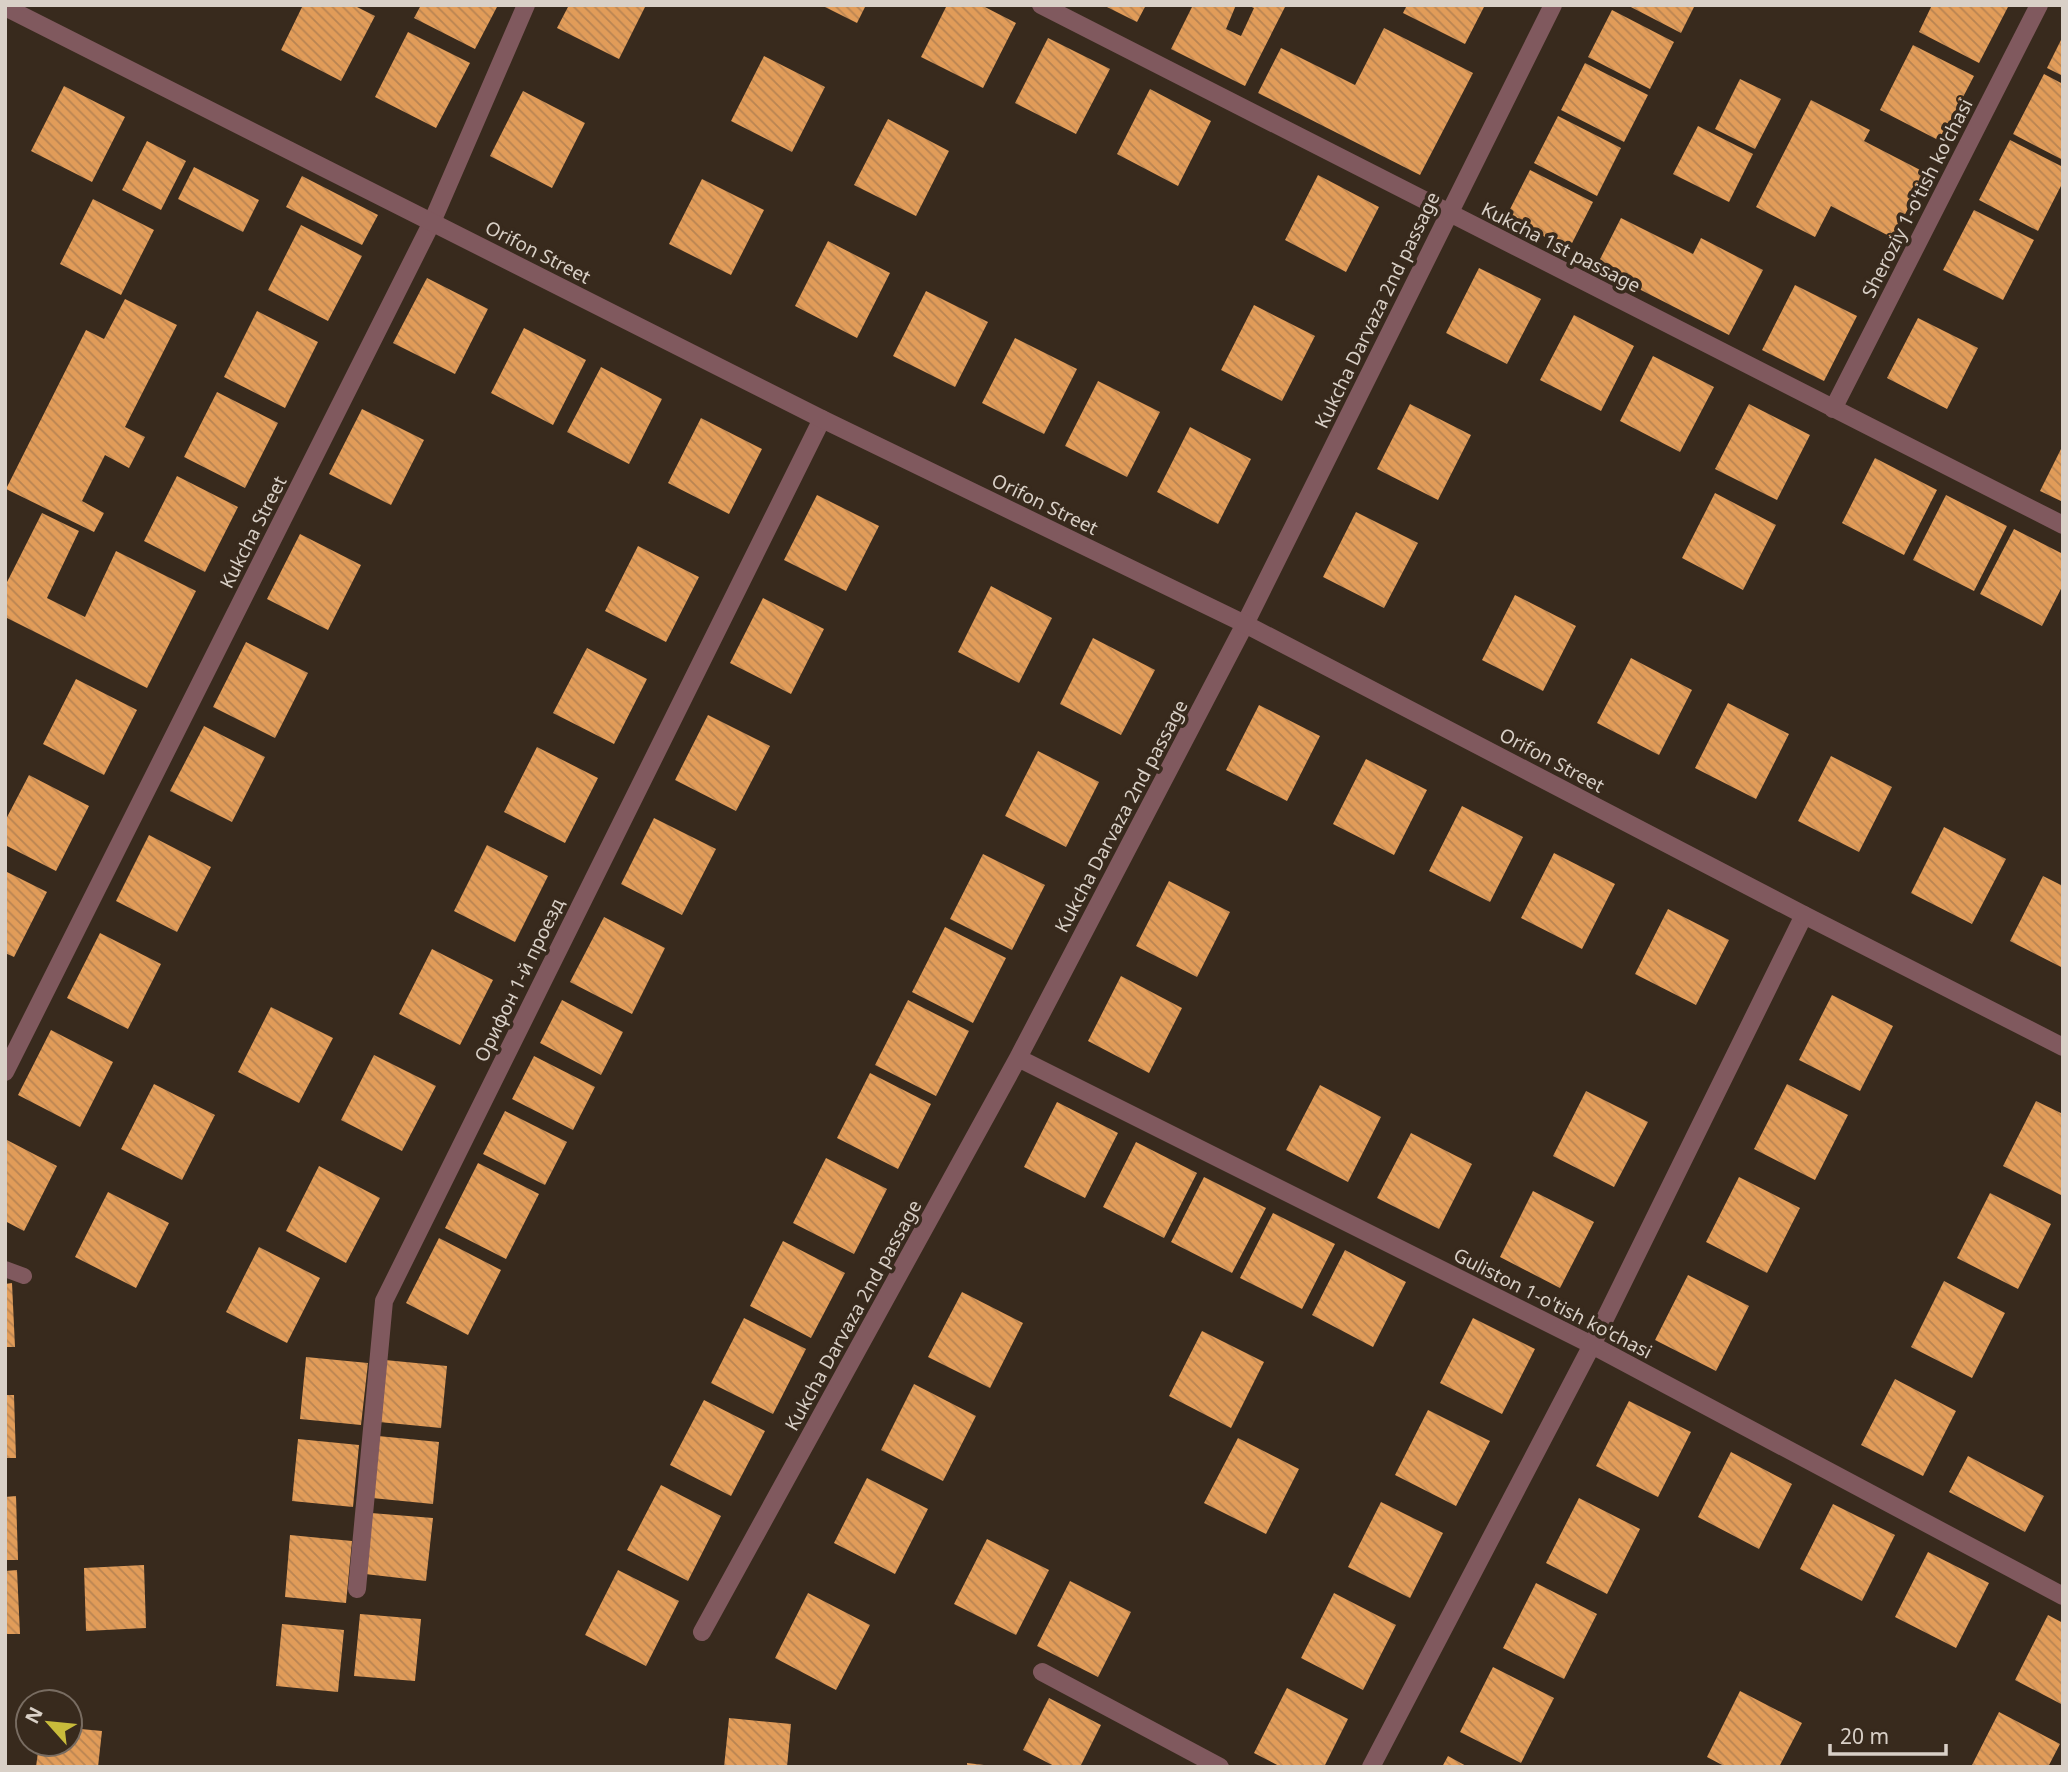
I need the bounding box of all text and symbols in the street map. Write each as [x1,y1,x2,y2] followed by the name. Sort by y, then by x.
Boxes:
[1855,94,1979,302] street label: Sheroziy 1-o'tish ko'chasi
[1308,187,1446,433] street label: Kukcha Darvaza 2nd passage
[1477,196,1645,298] street label: Kukcha 1st passage
[481,214,595,290] street label: Orifon Street
[987,467,1103,541] street label: Orifon Street
[213,471,293,593] street label: Kukcha Street
[1048,695,1194,937] street label: Kukcha Darvaza 2nd passage
[1495,721,1609,799] street label: Orifon Street
[468,893,570,1066] street label: Орифон 1-й проезд
[779,1195,927,1435] street label: Kukcha Darvaza 2nd passage
[1449,1242,1657,1364] street label: Guliston 1-o'tish ko'chasi
[14,1688,84,1758] north arrow
[19,1702,49,1728] text: N
[1830,1712,1946,1756] scale bar
[1840,1722,1889,1750] text: 20 m

